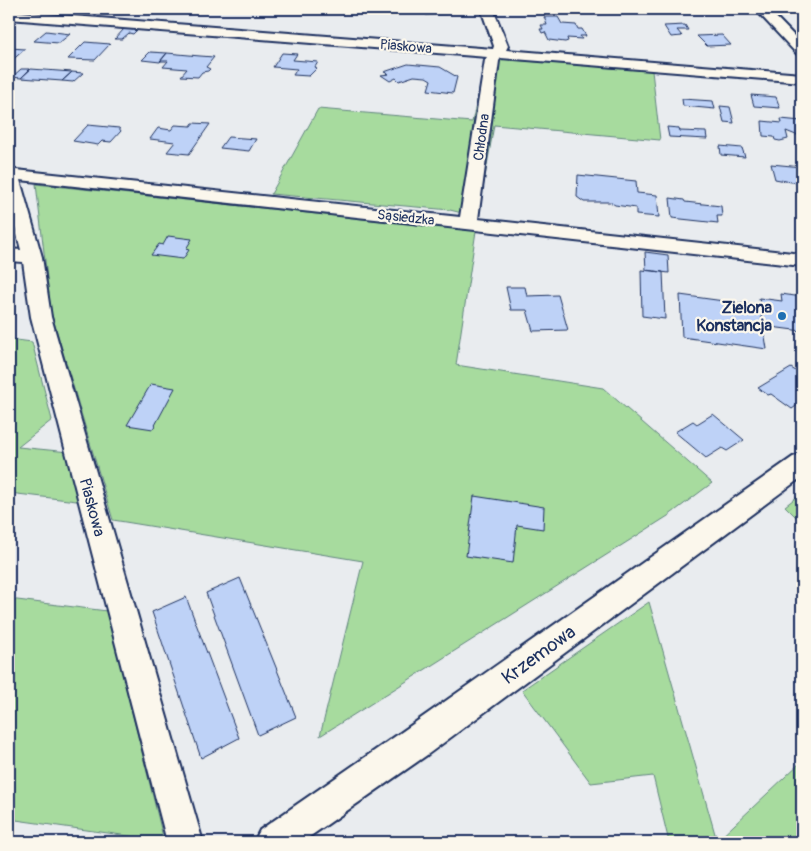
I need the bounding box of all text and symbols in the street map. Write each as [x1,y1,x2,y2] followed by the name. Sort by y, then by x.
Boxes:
[379,36,433,57] street label: Piaskowa
[470,112,493,162] street label: Chłodna
[376,206,435,229] street label: Sąsiedzka
[696,298,773,336] place label: Zielona Konstancja
[776,310,788,322] marker: Zielona Konstancja
[75,476,109,539] street label: Piaskowa
[497,620,581,690] street label: Krzemowa

